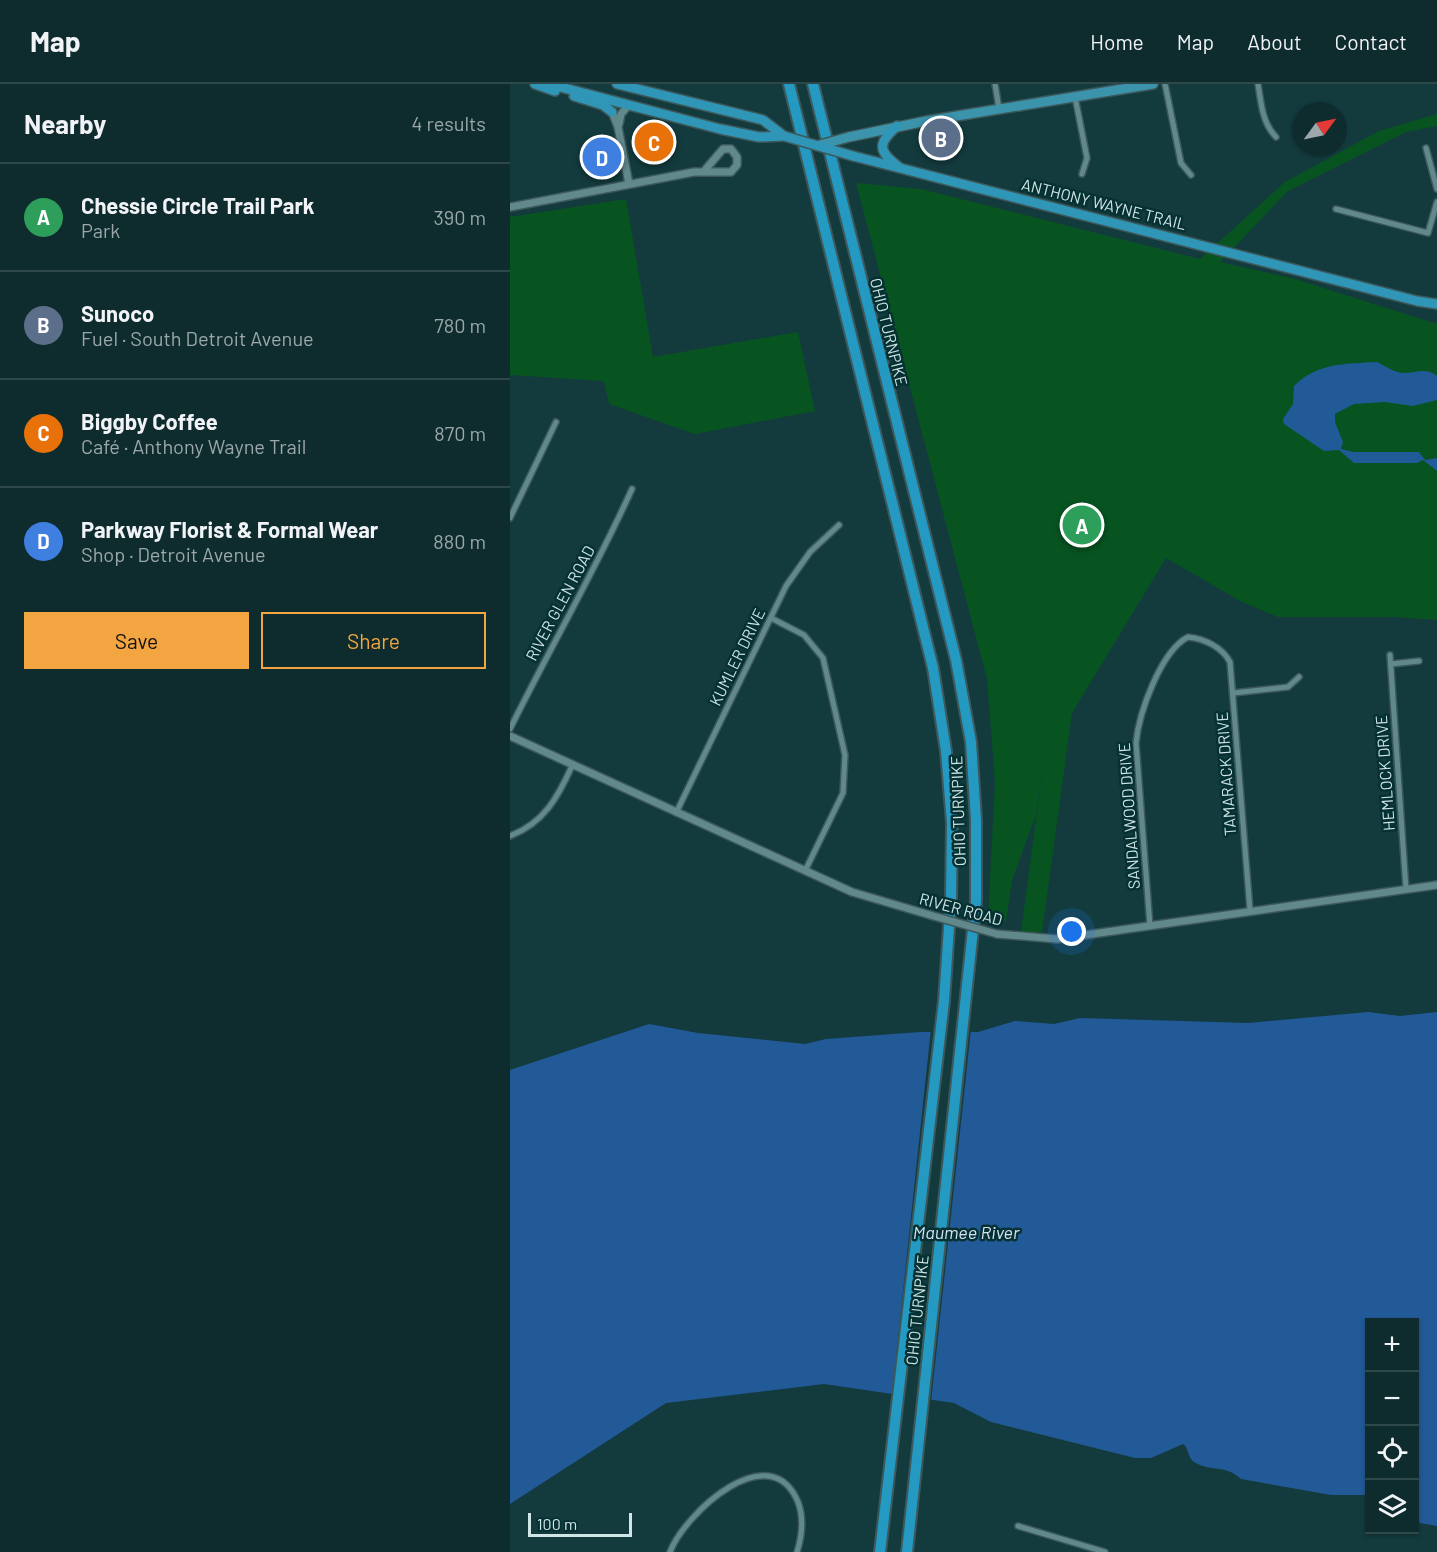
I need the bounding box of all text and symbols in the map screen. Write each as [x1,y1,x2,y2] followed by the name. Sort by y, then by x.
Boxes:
[30,24,81,58] text: Map
[1090,29,1144,54] text: Home
[1177,29,1214,54] text: Map
[1247,29,1302,54] text: About
[1335,29,1407,54] text: Contact
[1293,102,1347,156] north arrow
[24,108,106,139] text: Nearby
[411,111,486,135] text: 4 results
[922,116,960,160] pin: B
[634,120,674,164] pin: C
[582,134,622,180] pin: D
[1020,174,1188,233] street label: ANTHONY WAYNE TRAIL
[81,192,315,218] text: Chessie Circle Trail Park
[37,205,50,229] text: A
[433,205,486,229] text: 390 m
[81,218,120,242] text: Park
[867,276,912,388] street label: OHIO TURNPIKE
[81,300,154,326] text: Sunoco
[37,313,50,337] text: B
[434,313,486,337] text: 780 m
[81,326,314,350] text: Fuel · South Detroit Avenue
[81,408,218,434] text: Biggby Coffee
[37,421,50,445] text: C
[434,421,486,445] text: 870 m
[81,434,306,458] text: Café · Anthony Wayne Trail
[1062,502,1102,548] pin: A
[81,516,378,542] text: Parkway Florist & Formal Wear
[37,529,50,553] text: D
[433,529,486,553] text: 880 m
[81,542,266,566] text: Shop · Detroit Avenue
[521,542,598,664] street label: RIVER GLEN ROAD
[705,605,768,709] street label: KUMLER DRIVE
[24,612,249,669] button: Save
[261,612,486,669] button: Share
[1212,711,1239,837] street label: TAMARACK DRIVE
[1371,715,1398,832] street label: HEMLOCK DRIVE
[1114,742,1143,890] street label: SANDALWOOD DRIVE
[946,755,969,867] street label: OHIO TURNPIKE
[918,888,1005,929] street label: RIVER ROAD
[1057,917,1086,946] your location
[913,1221,1020,1243] water label: Maumee River
[901,1254,932,1366] street label: OHIO TURNPIKE
[1365,1318,1419,1534] map controls
[1365,1318,1419,1372] button: +
[1365,1372,1419,1426] button: −
[1365,1426,1419,1480] button: locate
[1365,1480,1419,1534] button: layers
[528,1510,632,1538] scale bar
[537,1514,577,1533] text: 100 m

